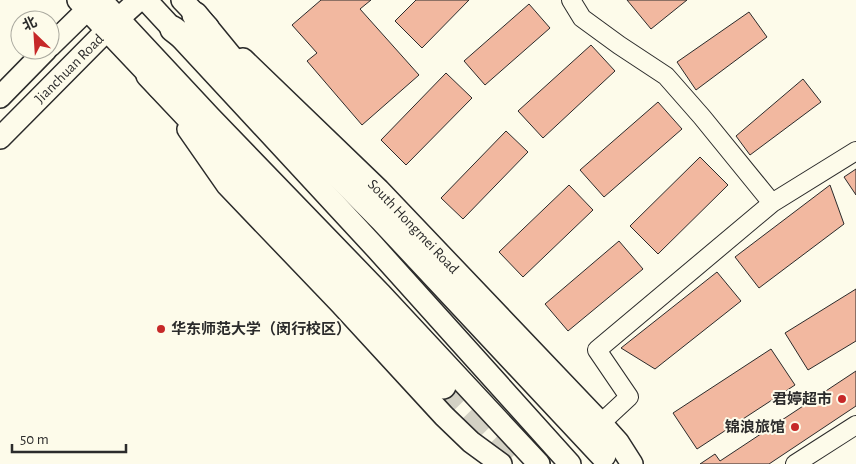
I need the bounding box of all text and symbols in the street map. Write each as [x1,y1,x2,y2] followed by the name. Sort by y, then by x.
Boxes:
[10,10,60,60] north arrow
[20,14,39,33] text: 北
[32,31,107,106] street label: Jianchuan Road
[365,177,462,277] street label: South Hongmei Road
[171,320,351,337] place label: 华东师范大学（闵行校区）
[155,323,167,335] marker: 华东师范大学（闵行校区）
[772,390,832,407] place label: 君婷超市
[836,393,848,405] marker: 君婷超市
[725,418,785,435] place label: 锦浪旅馆
[789,421,801,433] marker: 锦浪旅馆
[12,422,126,454] scale bar
[20,432,49,447] text: 50 m

